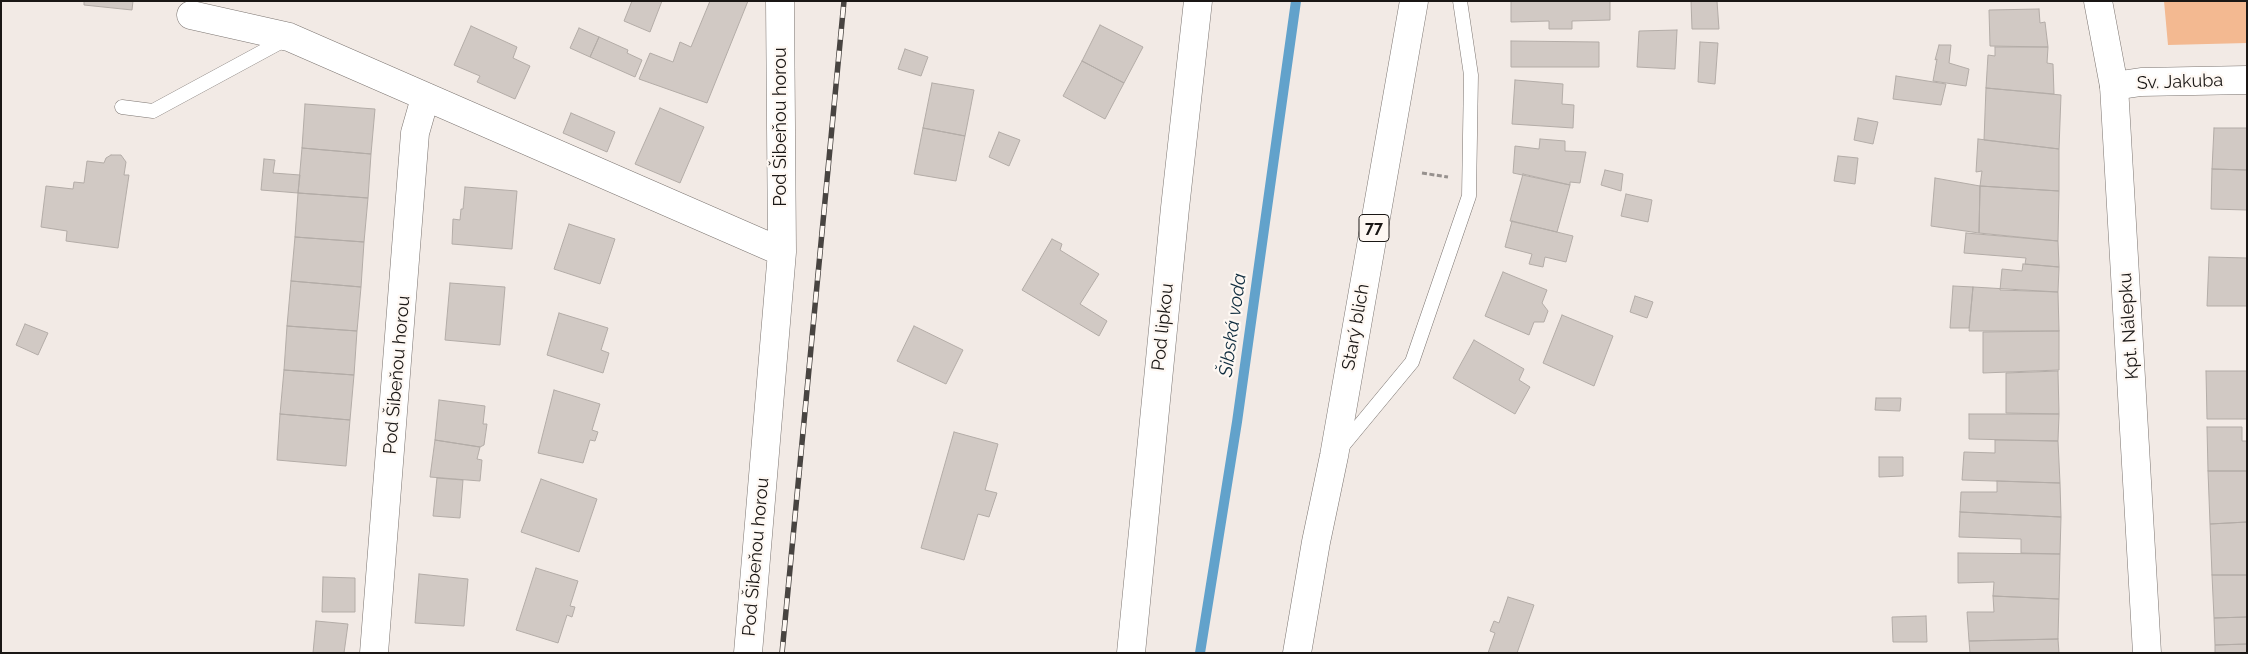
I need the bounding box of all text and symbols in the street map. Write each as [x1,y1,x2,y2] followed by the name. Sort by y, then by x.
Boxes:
[770,47,792,207] street label: Pod Šibeňou horou
[2136,70,2224,94] street label: Sv. Jakuba
[1359,214,1389,242] road number: 77
[1214,272,1252,378] water label: Šibská voda
[2114,272,2144,380] street label: Kpt. Nálepku
[1148,282,1178,372] street label: Pod lipkou
[1338,282,1374,372] street label: Starý blich
[379,295,415,455] street label: Pod Šibeňou horou
[738,477,774,637] street label: Pod Šibeňou horou

